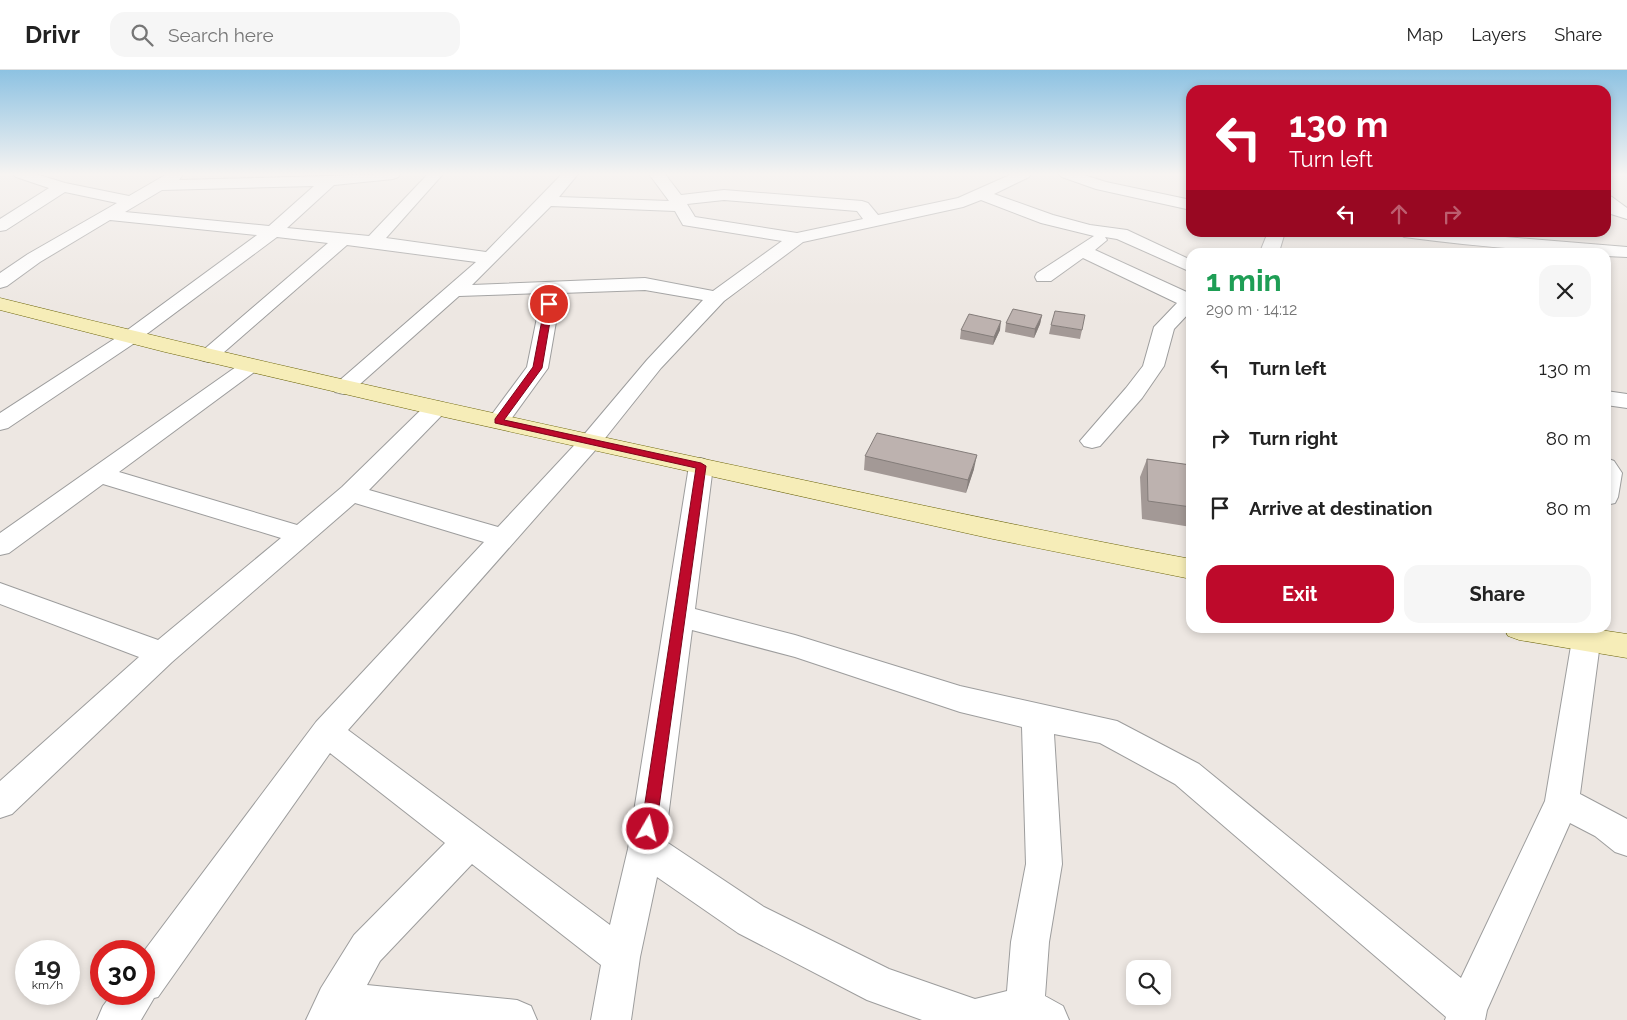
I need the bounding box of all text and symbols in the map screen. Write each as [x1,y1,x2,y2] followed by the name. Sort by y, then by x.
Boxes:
[110,12,460,57] search box
[25,20,80,49] text: Drivr
[128,21,156,49] icon: search
[168,24,274,46] text: Search here
[1407,24,1443,45] text: Map
[1471,24,1526,45] text: Layers
[1554,24,1602,45] text: Share
[1289,104,1388,145] text: 130 m
[1206,105,1271,170] icon: left
[1289,146,1373,172] text: Turn left
[1332,200,1360,228] icon: left
[1385,200,1413,228] icon: ahead
[1438,200,1466,228] icon: right
[1206,263,1282,298] text: 1 min
[1539,265,1591,317] button: close
[528,283,570,325] pin
[535,290,563,318] icon: arrive
[1206,300,1297,319] text: 290 m · 14:12
[1206,354,1234,382] icon: left
[1249,357,1326,379] text: Turn left
[1539,357,1591,379] text: 130 m
[1206,424,1234,452] icon: right
[1249,427,1338,449] text: Turn right
[1546,427,1591,449] text: 80 m
[1206,494,1234,522] icon: arrive
[1249,497,1433,519] text: Arrive at destination
[1546,497,1591,519] text: 80 m
[1206,565,1394,623] button: Exit
[1404,565,1591,623] button: Share
[621,802,673,854] position arrow
[90,940,155,1005] speed limit sign: 30
[34,951,61,981] text: 19
[1126,960,1171,1005] map controls
[1126,960,1171,1005] button: search
[32,978,63,992] text: km/h

